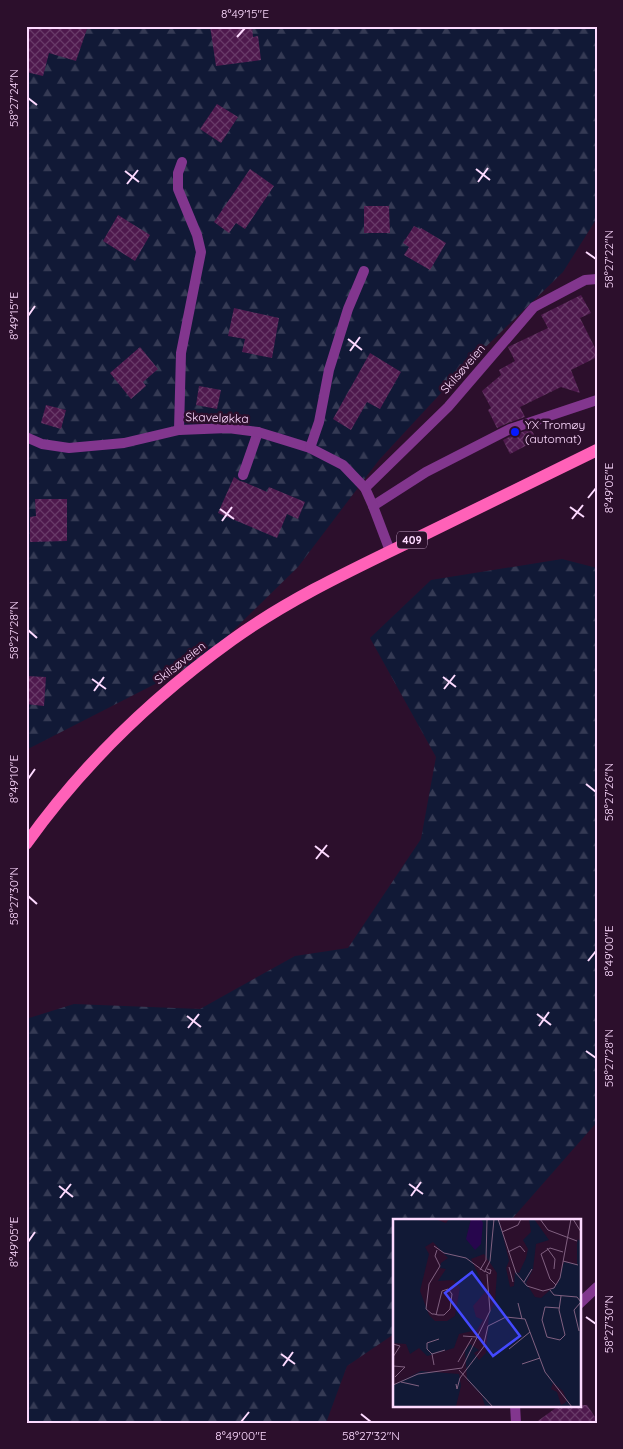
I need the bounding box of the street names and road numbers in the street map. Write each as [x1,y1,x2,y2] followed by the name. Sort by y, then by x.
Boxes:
[437,341,488,396] street label: Skilsøveien
[185,409,249,426] street label: Skaveløkka
[397,532,427,548] road number: 409
[151,638,208,687] street label: Skilsøveien

